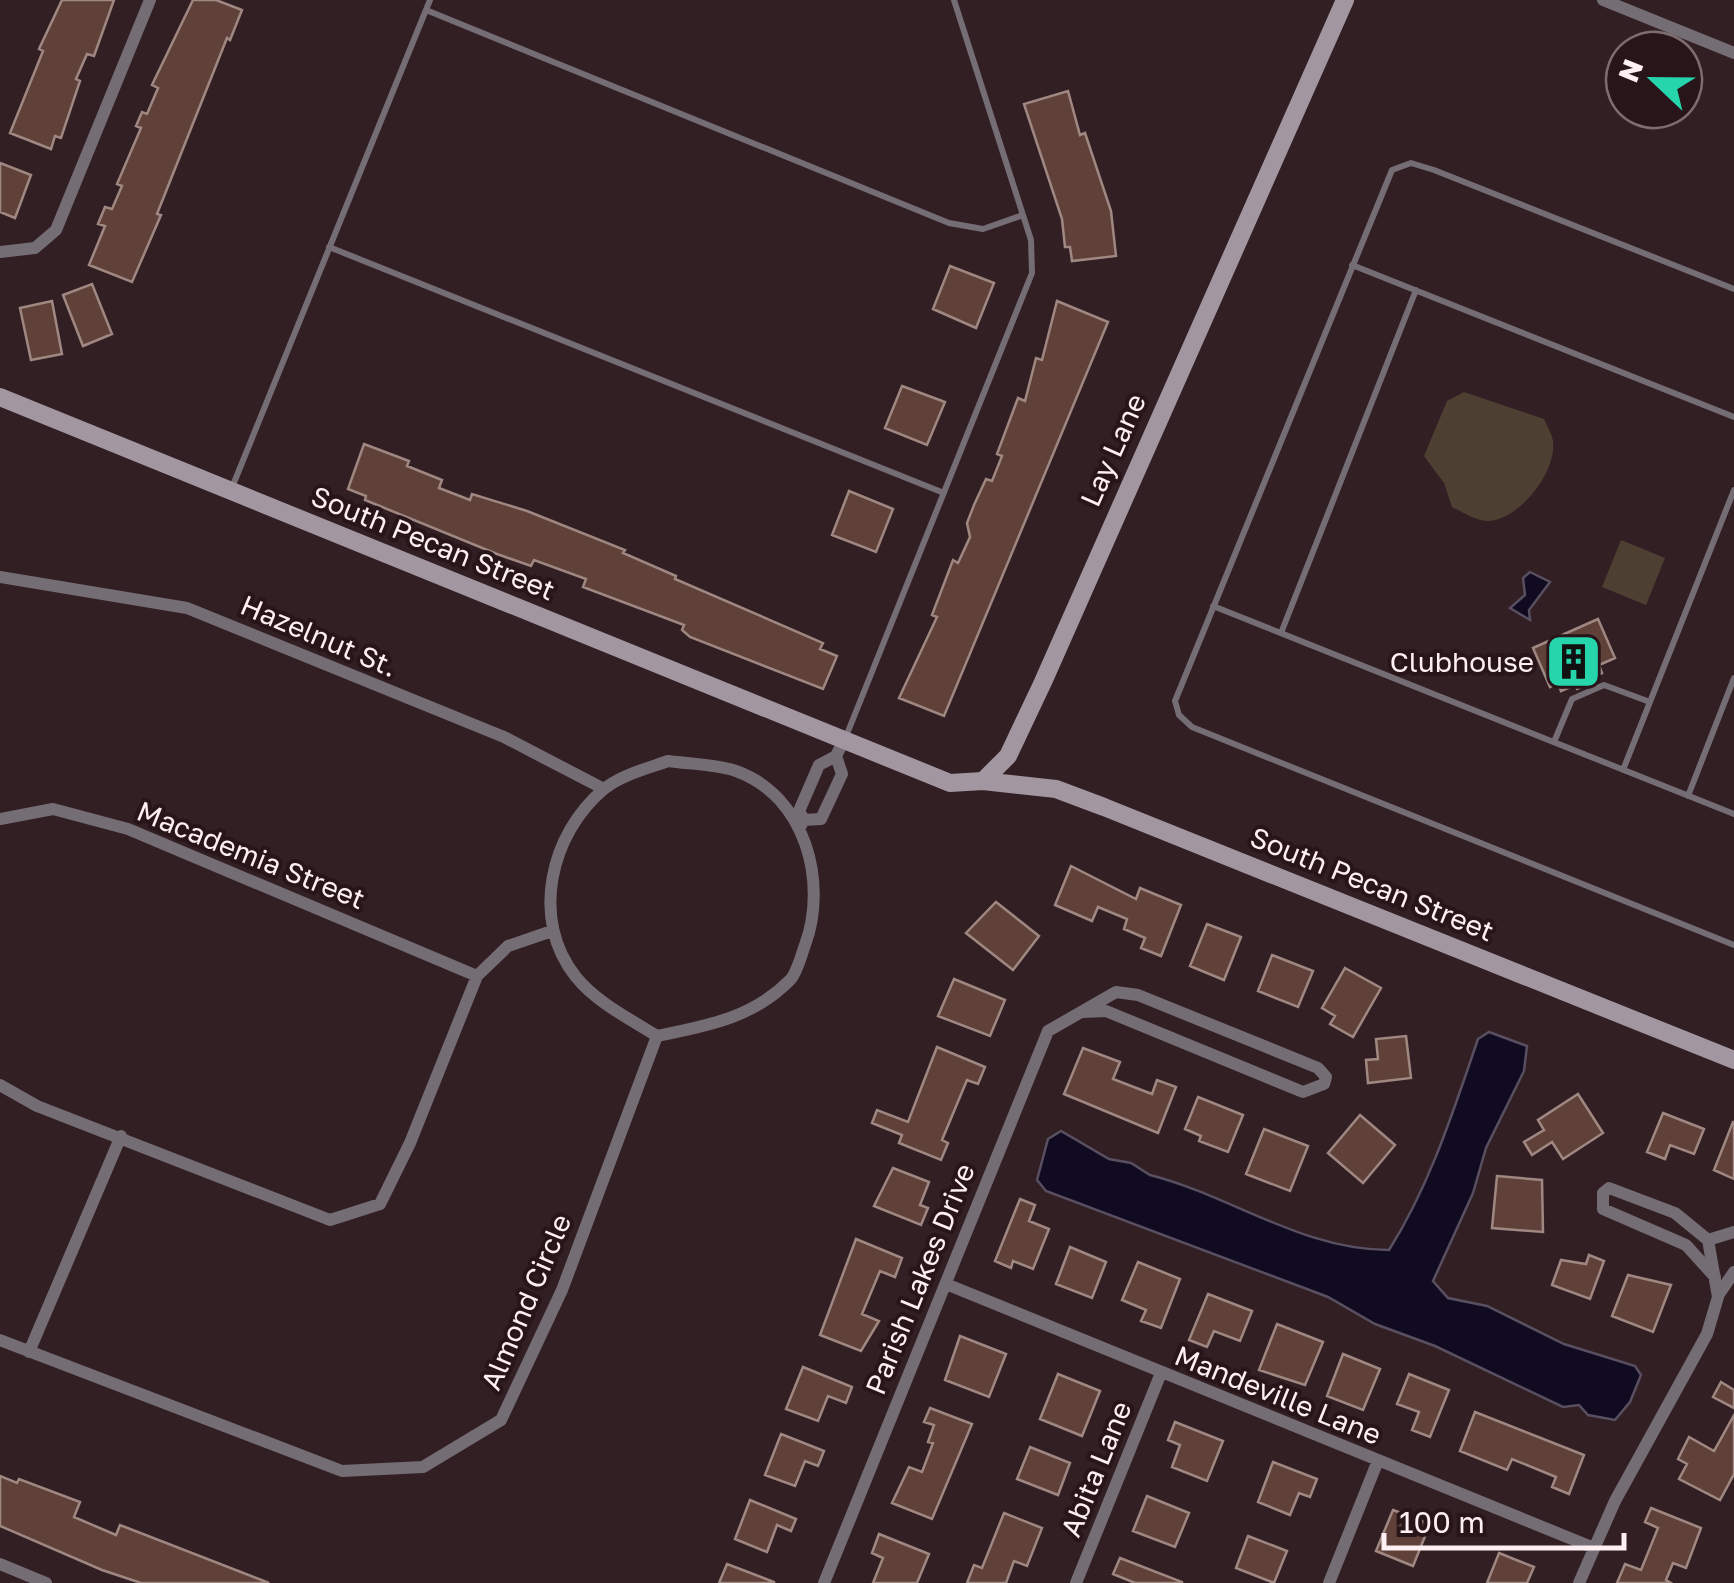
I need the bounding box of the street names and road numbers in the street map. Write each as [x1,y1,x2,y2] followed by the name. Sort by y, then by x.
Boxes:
[1073,388,1152,511] street label: Lay Lane
[307,479,560,606] street label: South Pecan Street
[236,588,402,683] street label: Hazelnut St.
[133,794,370,915] street label: Macademia Street
[1246,820,1499,947] street label: South Pecan Street
[858,1159,981,1399] street label: Parish Lakes Drive
[474,1209,577,1395] street label: Almond Circle
[1170,1338,1386,1451] street label: Mandeville Lane
[1053,1396,1138,1541] street label: Abita Lane

